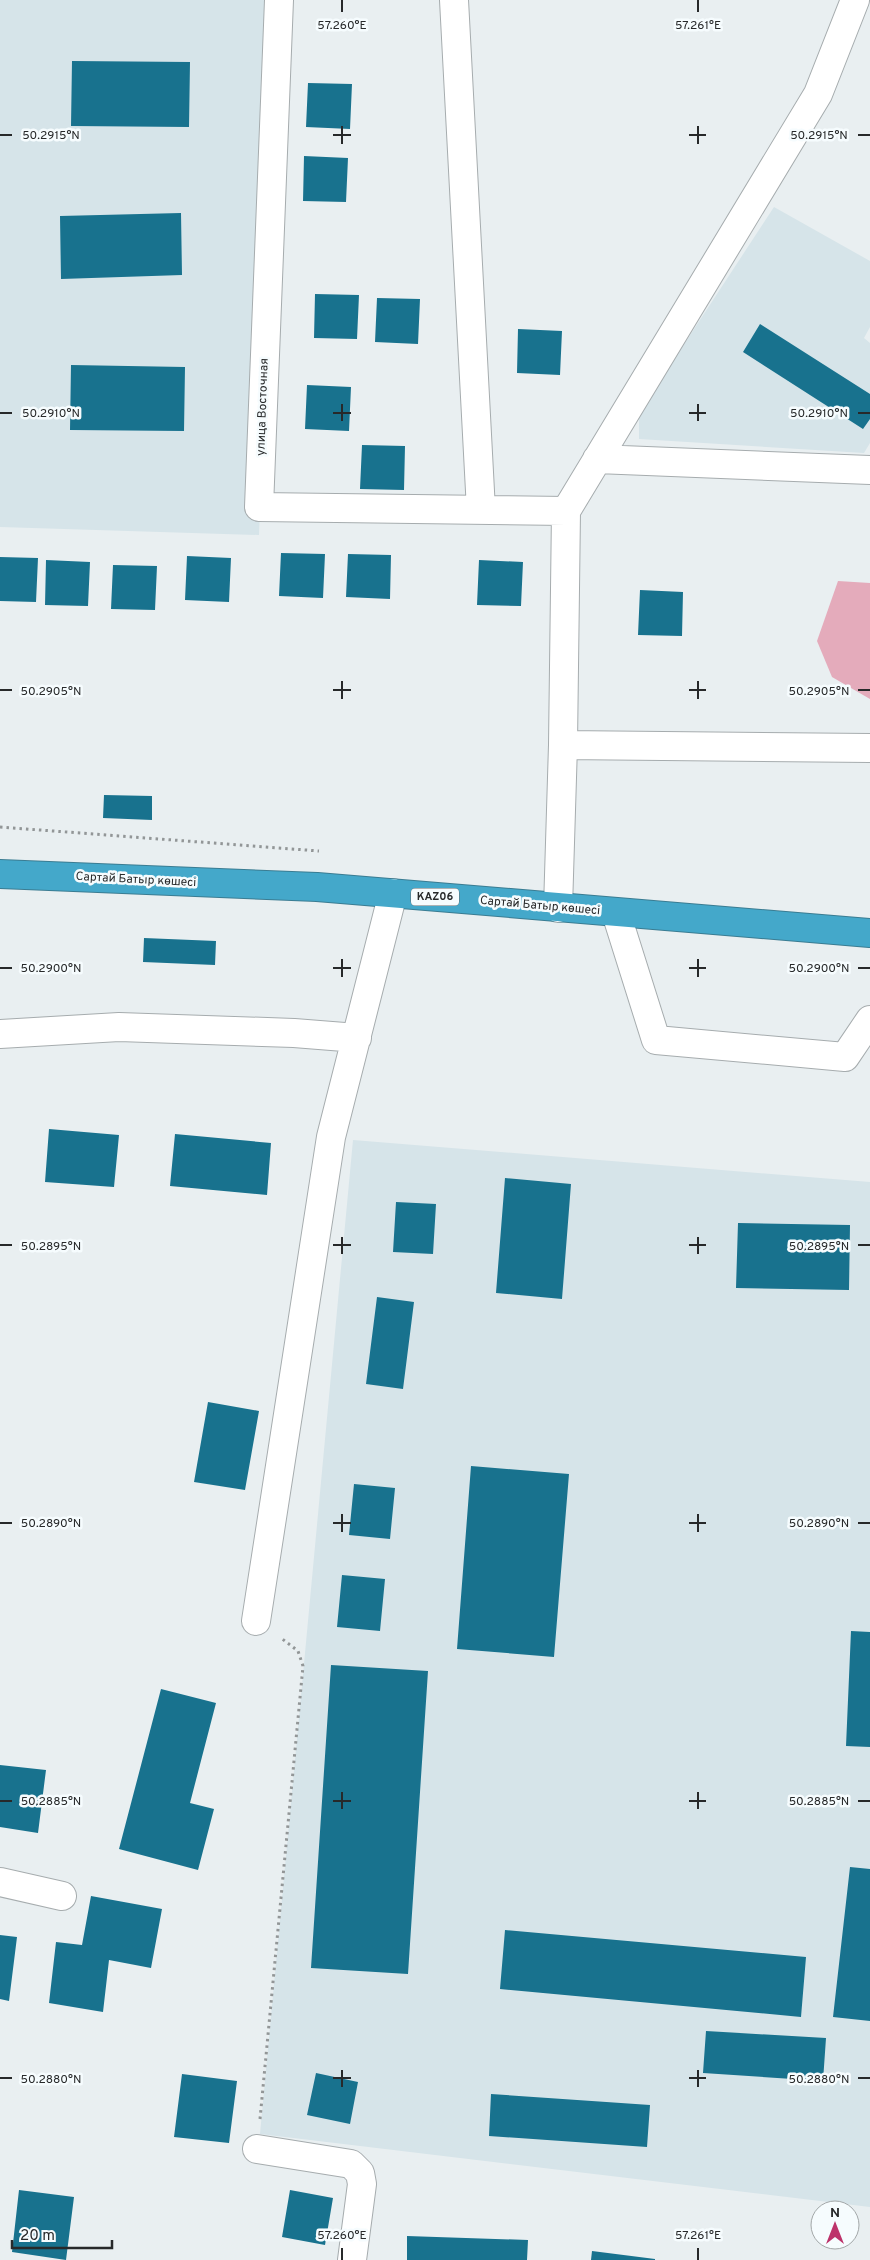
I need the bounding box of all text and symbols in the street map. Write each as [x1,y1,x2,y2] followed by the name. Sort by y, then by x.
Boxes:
[317,18,367,34] text: 57.260°E
[675,18,721,34] text: 57.261°E
[22,128,80,144] text: 50.2915°N
[790,128,848,144] text: 50.2915°N
[253,358,273,456] street label: улица Восточная
[22,406,80,422] text: 50.2910°N
[790,406,848,422] text: 50.2910°N
[21,684,81,700] text: 50.2905°N
[789,684,849,700] text: 50.2905°N
[75,869,197,891] street label: Сартай Батыр көшесі
[411,889,459,906] road number: KАZ06
[479,893,601,919] street label: Сартай Батыр көшесі
[21,961,81,977] text: 50.2900°N
[789,961,849,977] text: 50.2900°N
[21,1239,81,1255] text: 50.2895°N
[789,1239,849,1255] text: 50.2895°N
[21,1516,81,1532] text: 50.2890°N
[789,1516,849,1532] text: 50.2890°N
[21,1794,81,1810] text: 50.2885°N
[789,1794,849,1810] text: 50.2885°N
[21,2072,81,2088] text: 50.2880°N
[789,2072,849,2088] text: 50.2880°N
[810,2200,860,2250] north arrow
[830,2205,840,2222] text: N
[12,2218,112,2250] scale bar
[20,2227,55,2246] text: 20 m
[317,2228,367,2244] text: 57.260°E
[675,2228,721,2244] text: 57.261°E

